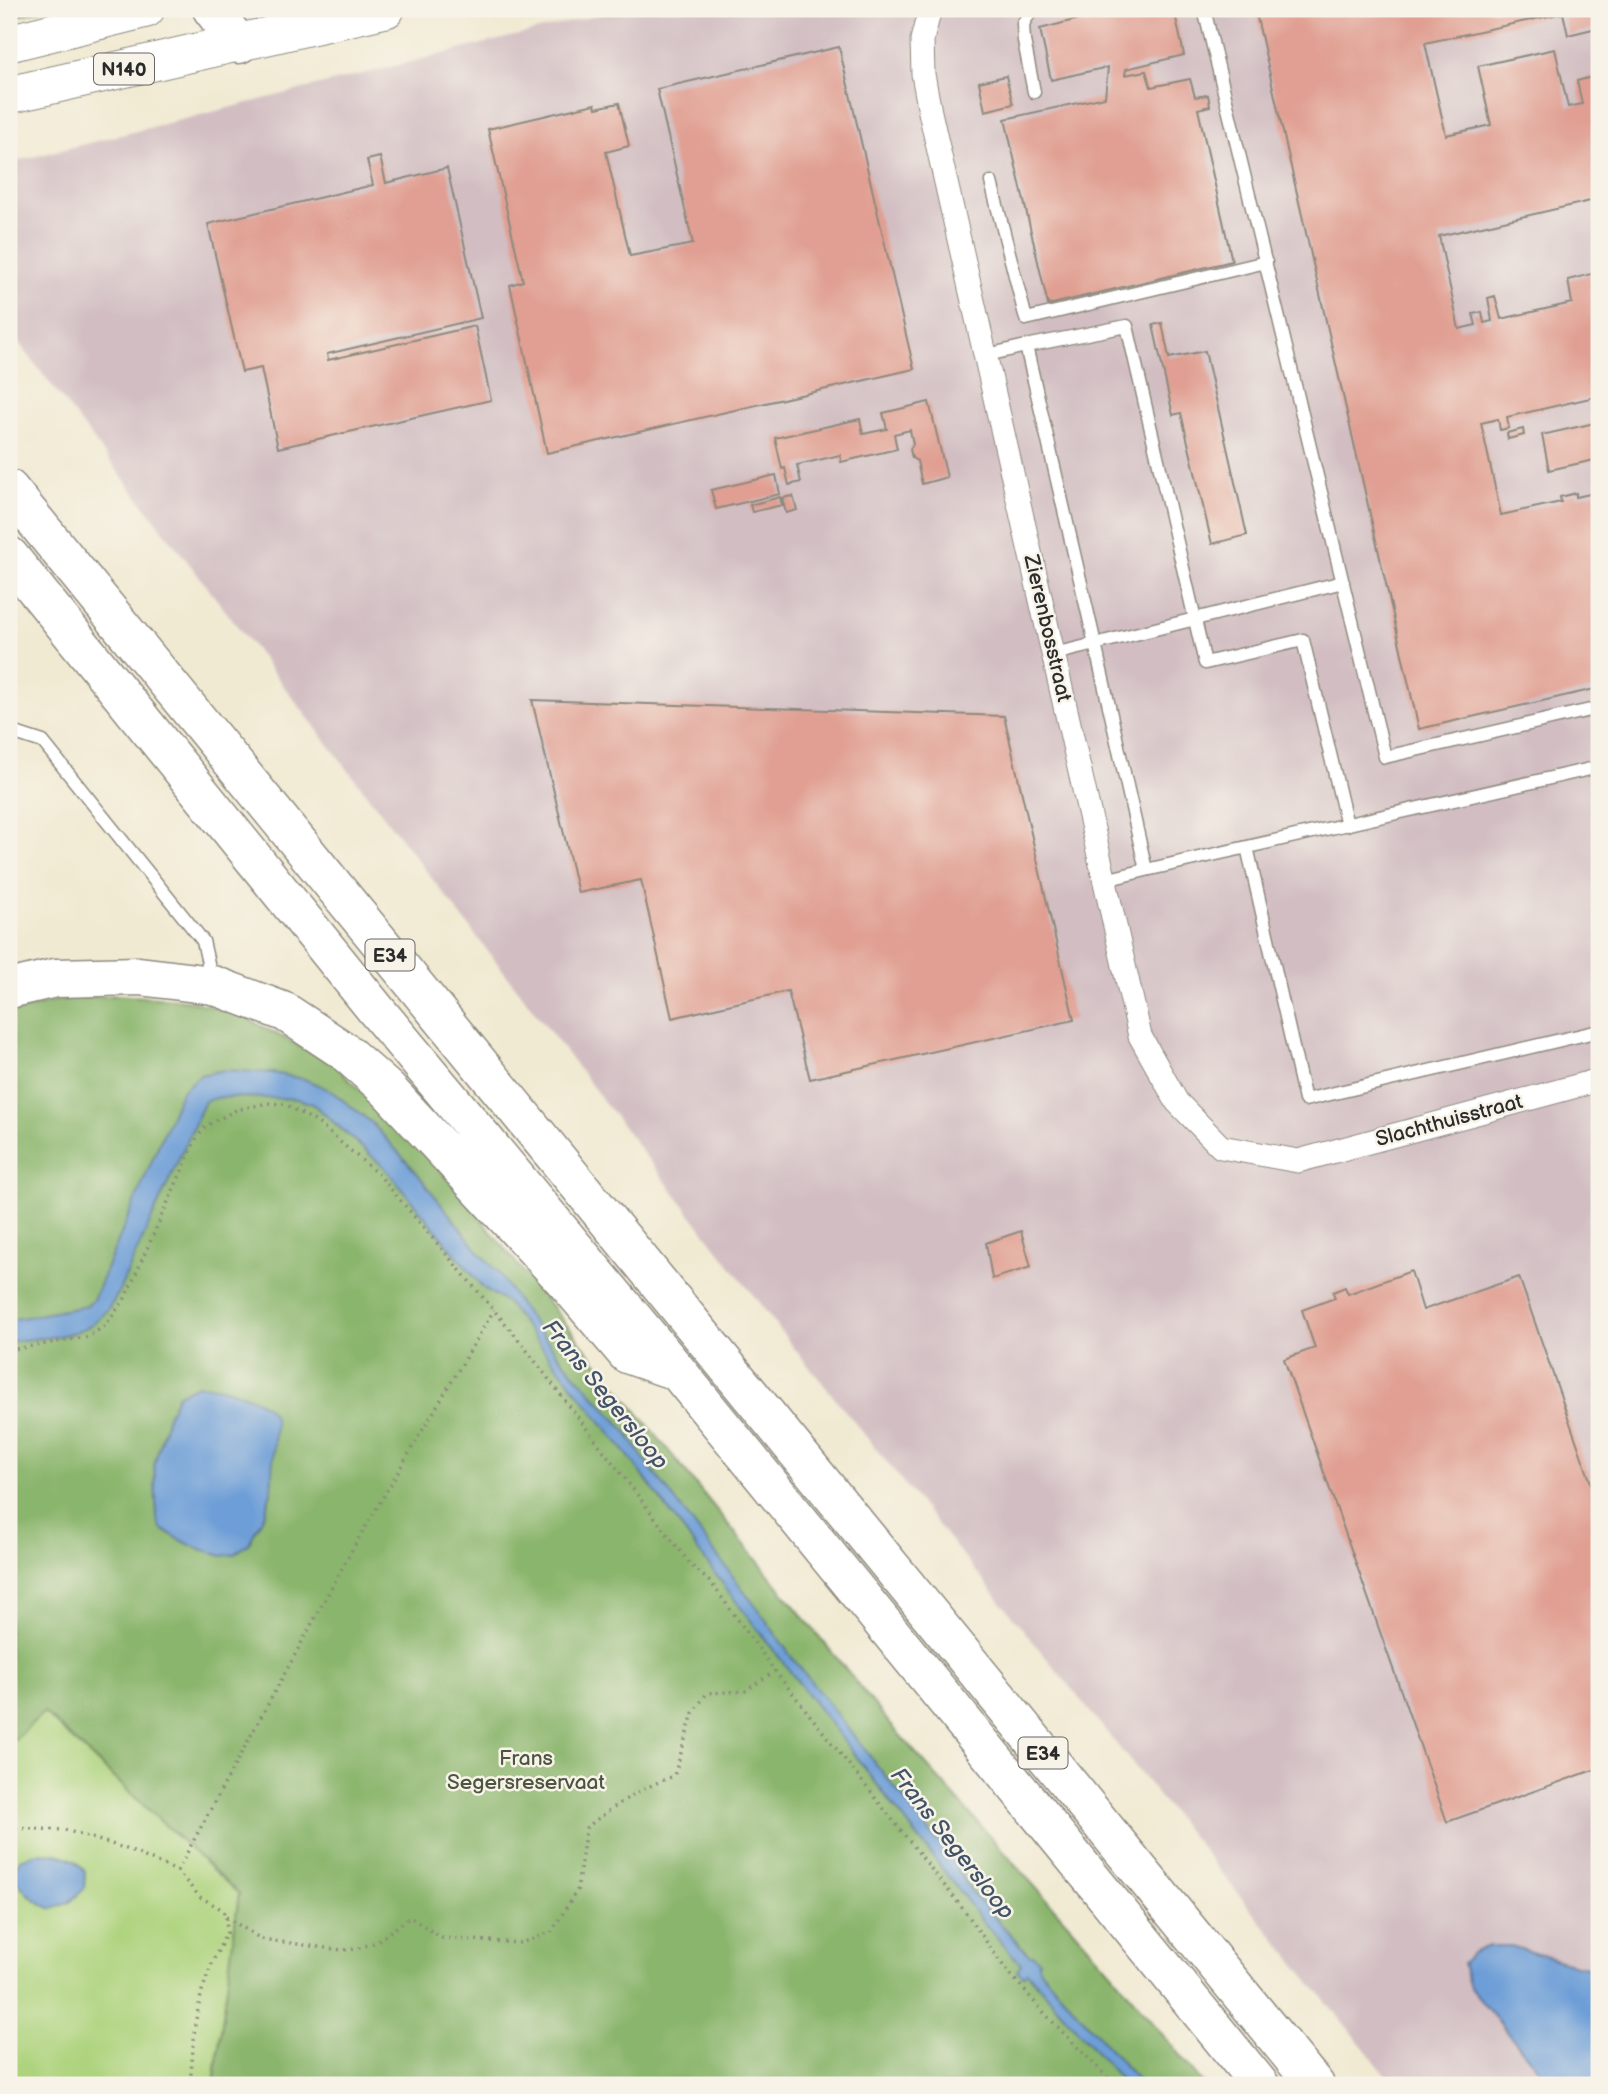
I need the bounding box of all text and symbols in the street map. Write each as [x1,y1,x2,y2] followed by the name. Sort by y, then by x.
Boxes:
[94,54,154,85] road number: N140
[1018,551,1077,705] street label: Zierenbosstraat
[366,939,414,970] road number: E34
[1373,1089,1526,1152] street label: Slachthuisstraat
[536,1314,674,1475] water label: Frans Segersloop
[1018,1737,1068,1768] road number: E34
[447,1746,605,1795] park label: Frans Segersreservaat
[884,1762,1020,1925] water label: Frans Segersloop

